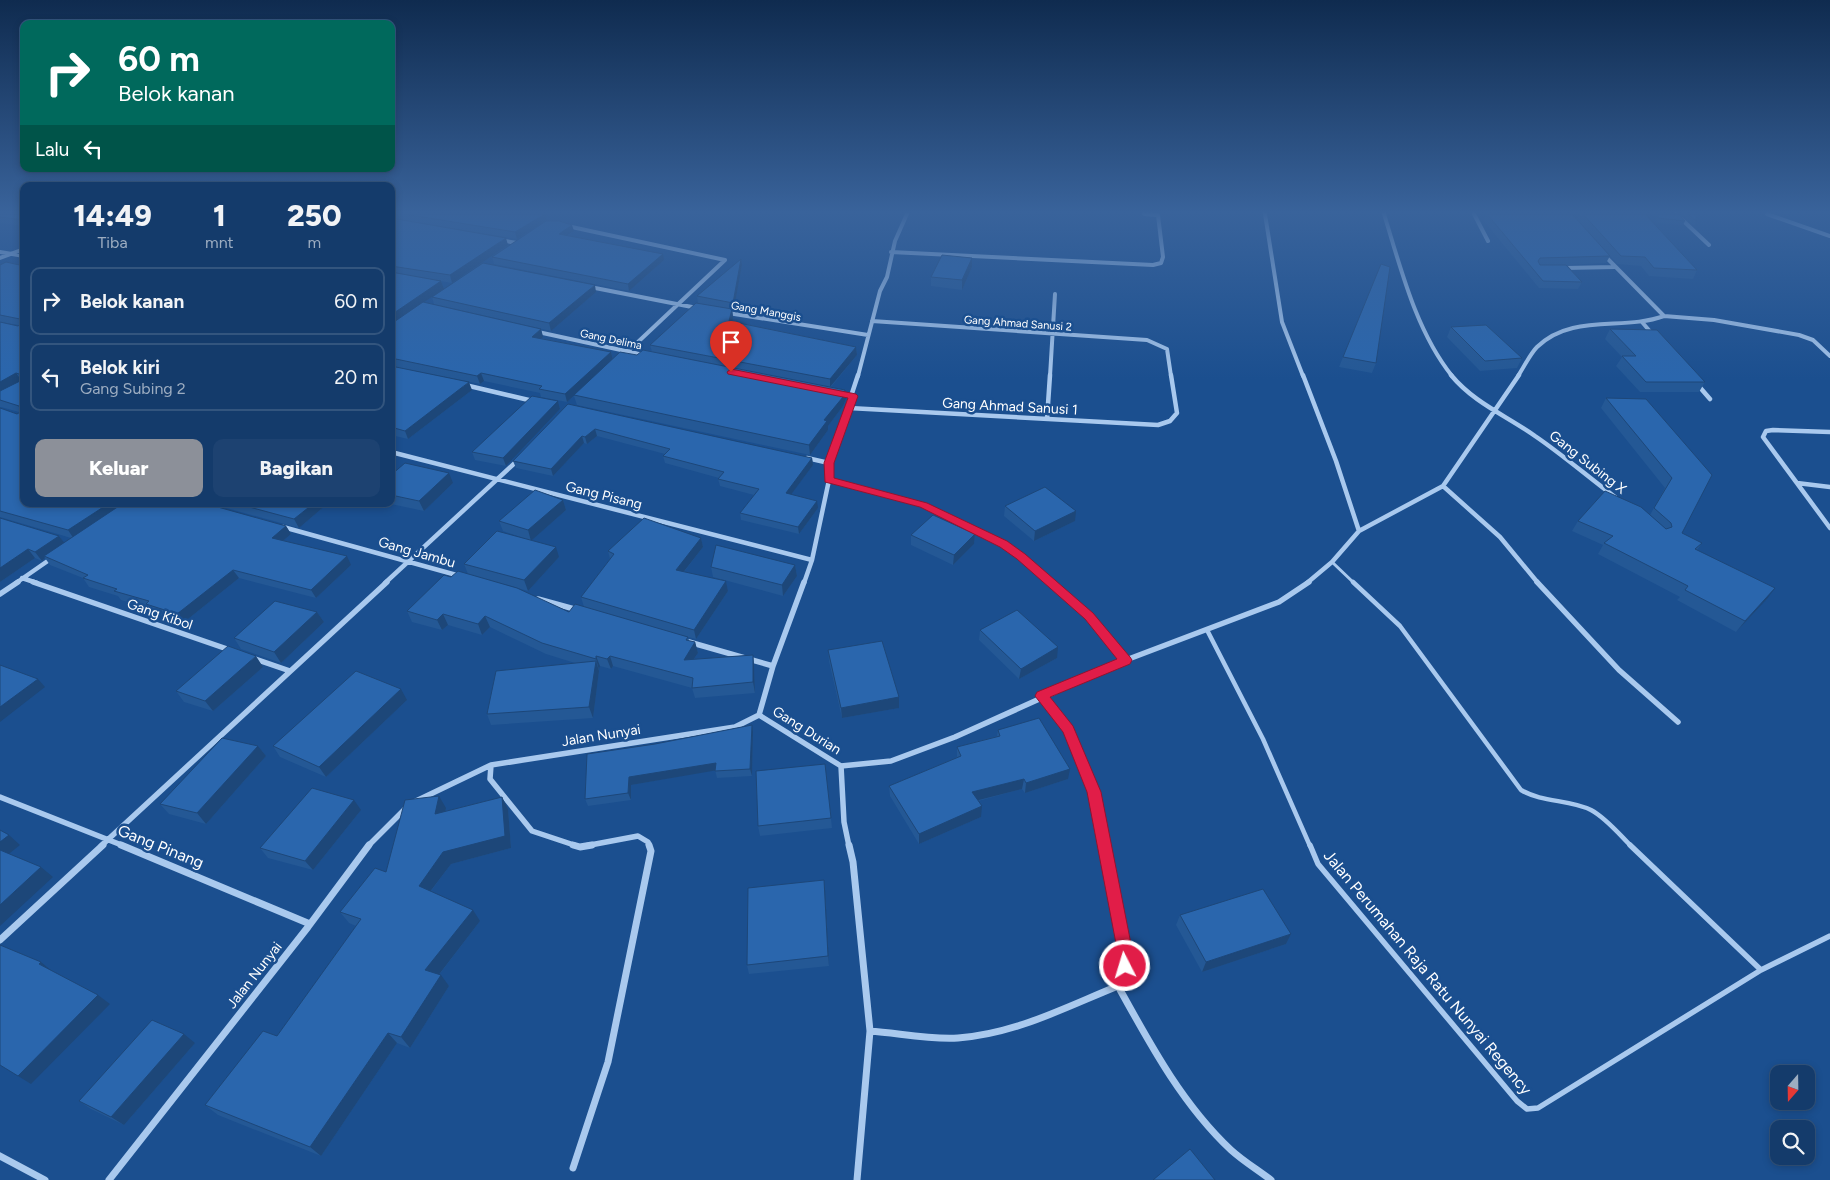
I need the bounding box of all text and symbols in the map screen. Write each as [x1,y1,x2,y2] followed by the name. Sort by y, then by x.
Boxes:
[118,38,200,80] text: 60 m
[35,40,100,105] icon: right
[118,80,235,107] text: Belok kanan
[79,135,107,163] icon: left
[35,138,69,161] text: Lalu
[73,197,152,234] text: 14:49
[213,197,226,234] text: 1
[287,197,342,234] text: 250
[97,233,128,252] text: Tiba
[205,233,234,252] text: mnt
[308,233,321,252] text: m
[37,287,65,315] icon: right
[80,290,184,313] text: Belok kanan
[334,290,378,313] text: 60 m
[730,299,802,324] street label: Gang Manggis
[964,313,1072,334] street label: Gang Ahmad Sanusi 2
[710,321,752,372] pin
[579,327,643,352] street label: Gang Delima
[717,328,745,356] icon: arrive
[80,356,160,379] text: Belok kiri
[37,363,65,391] icon: left
[334,366,378,389] text: 20 m
[80,379,186,398] text: Gang Subing 2
[942,394,1078,419] street label: Gang Ahmad Sanusi 1
[1546,427,1630,498] street label: Gang Subing X
[35,439,203,497] button: Keluar
[213,439,380,497] button: Bagikan
[564,478,644,513] street label: Gang Pisang
[376,533,457,572] street label: Gang Jambu
[125,595,195,634] street label: Gang Kibol
[769,703,844,758] street label: Gang Durian
[560,721,642,750] street label: Jalan Nunyai
[115,821,207,872] street label: Gang Pinang
[1320,846,1536,1099] street label: Jalan Perumahan Raja Ratu Nunyai Regency
[223,939,286,1012] street label: Jalan Nunyai
[1098,939,1150,991] position arrow
[1770,1065,1815,1110] north arrow
[1770,1065,1815,1165] map controls
[1770,1120,1815,1165] button: search

